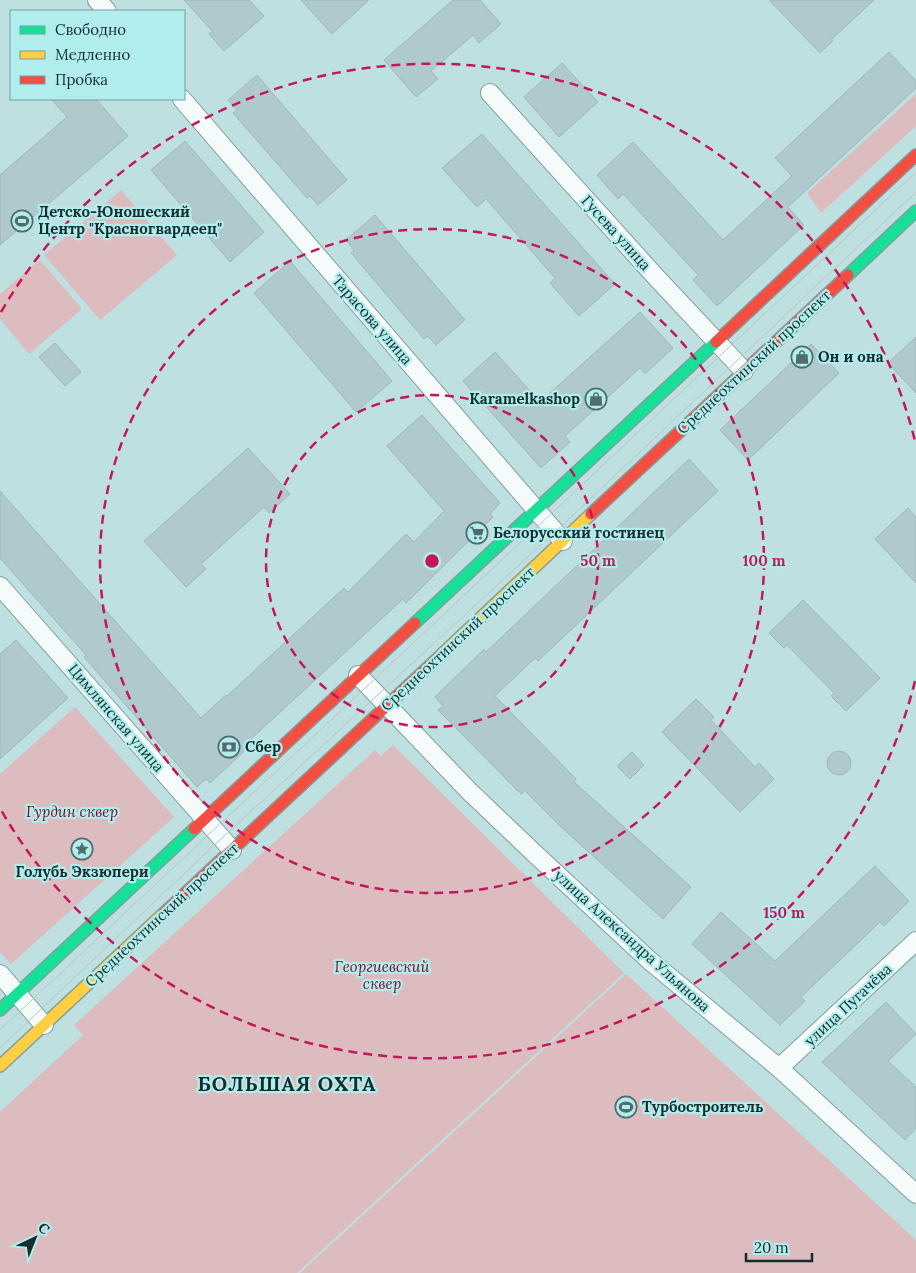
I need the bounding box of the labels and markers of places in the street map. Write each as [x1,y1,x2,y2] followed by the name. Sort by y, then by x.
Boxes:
[38,202,222,238] place label: Детско-Юношеский Центр "Красногвардеец"
[10,209,34,233] sports icon: Детско-Юношеский Центр "Красногвардеец"
[790,345,814,369] shop icon: Он и она
[818,347,884,366] place label: Он и она
[584,387,608,411] shop icon: Karamelkashop
[469,389,580,408] place label: Karamelkashop
[465,521,489,545] supermarket icon: Белорусский гостинец
[493,523,664,542] place label: Белорусский гостинец
[423,552,441,570] centre of rings
[217,735,241,759] bank icon: Сбер
[245,737,281,756] place label: Сбер
[70,837,94,861] place icon: Голубь Экзюпери
[15,862,149,881] place label: Голубь Экзюпери
[614,1095,638,1119] sports icon: Турбостроитель
[642,1097,764,1116] place label: Турбостроитель

